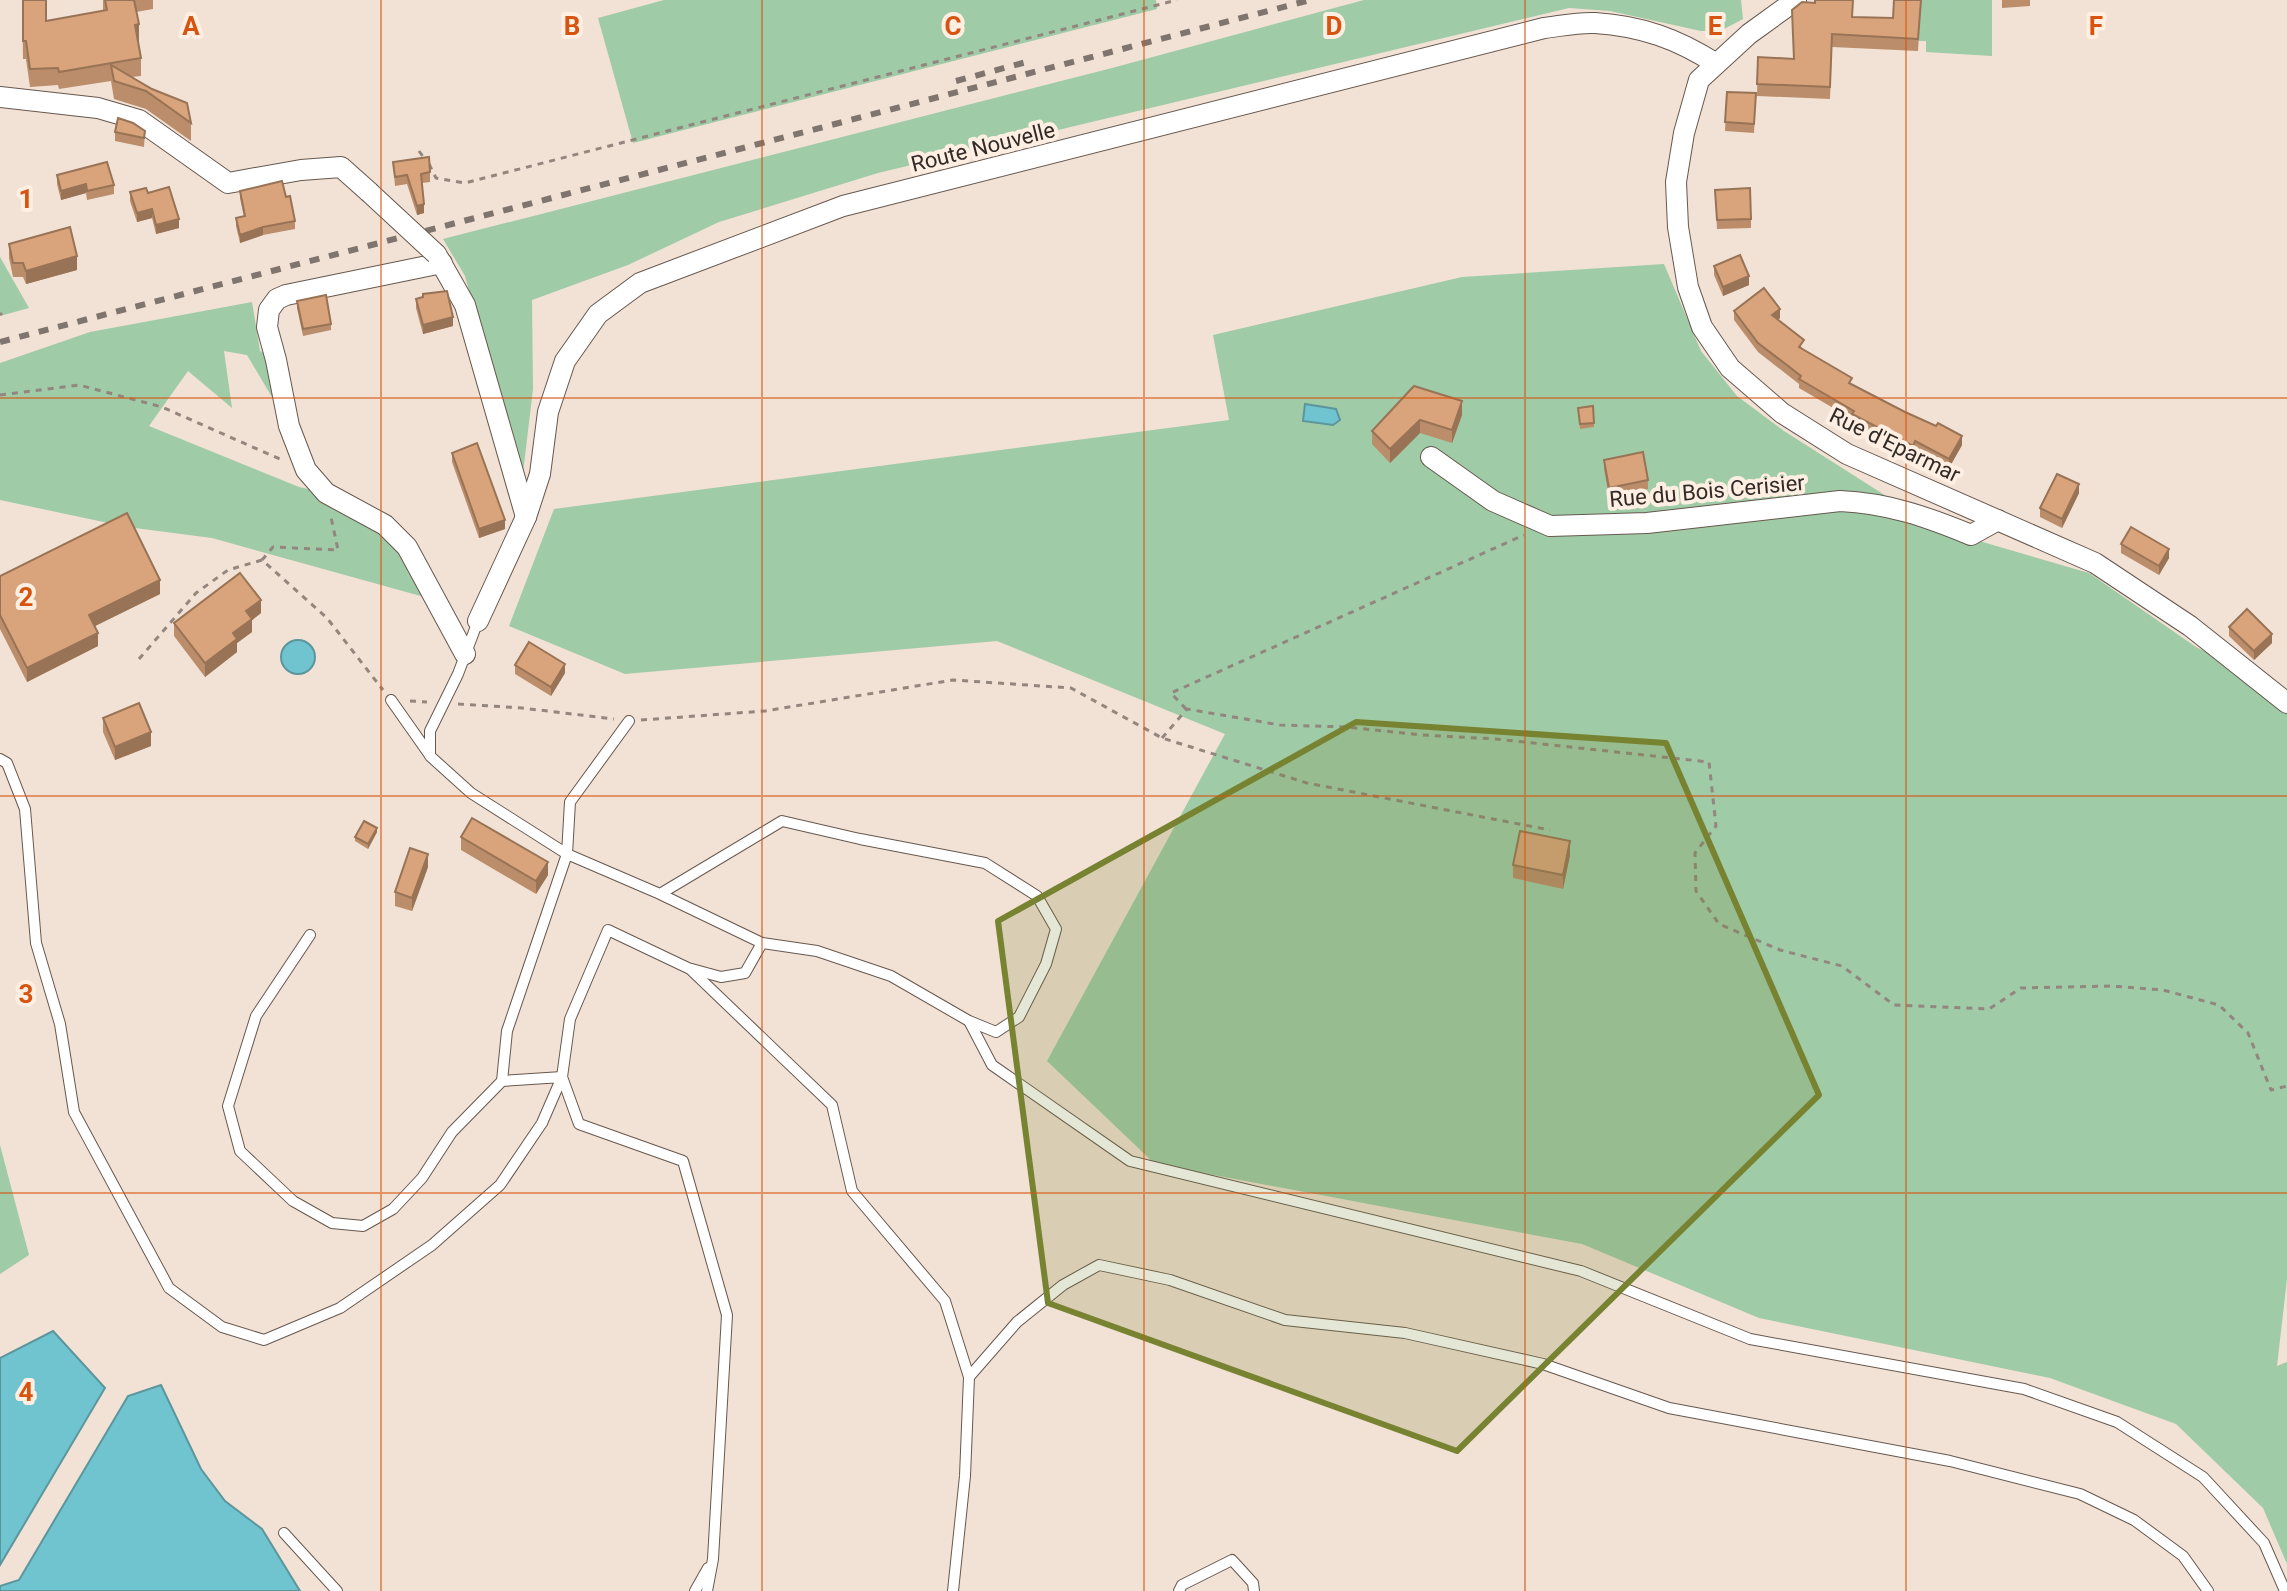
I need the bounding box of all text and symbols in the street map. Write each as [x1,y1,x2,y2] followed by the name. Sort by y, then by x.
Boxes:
[182,11,200,41] text: A
[564,11,580,41] text: B
[944,11,962,41] text: C
[1326,11,1342,41] text: D
[1708,11,1723,41] text: E
[2089,11,2103,41] text: F
[908,117,1058,177] street label: Route Nouvelle
[19,184,33,214] text: 1
[1826,403,1965,488] street label: Rue d'Eparmar
[1608,470,1806,512] street label: Rue du Bois Cerisier
[19,582,33,612] text: 2
[19,979,33,1009] text: 3
[19,1377,34,1407] text: 4

